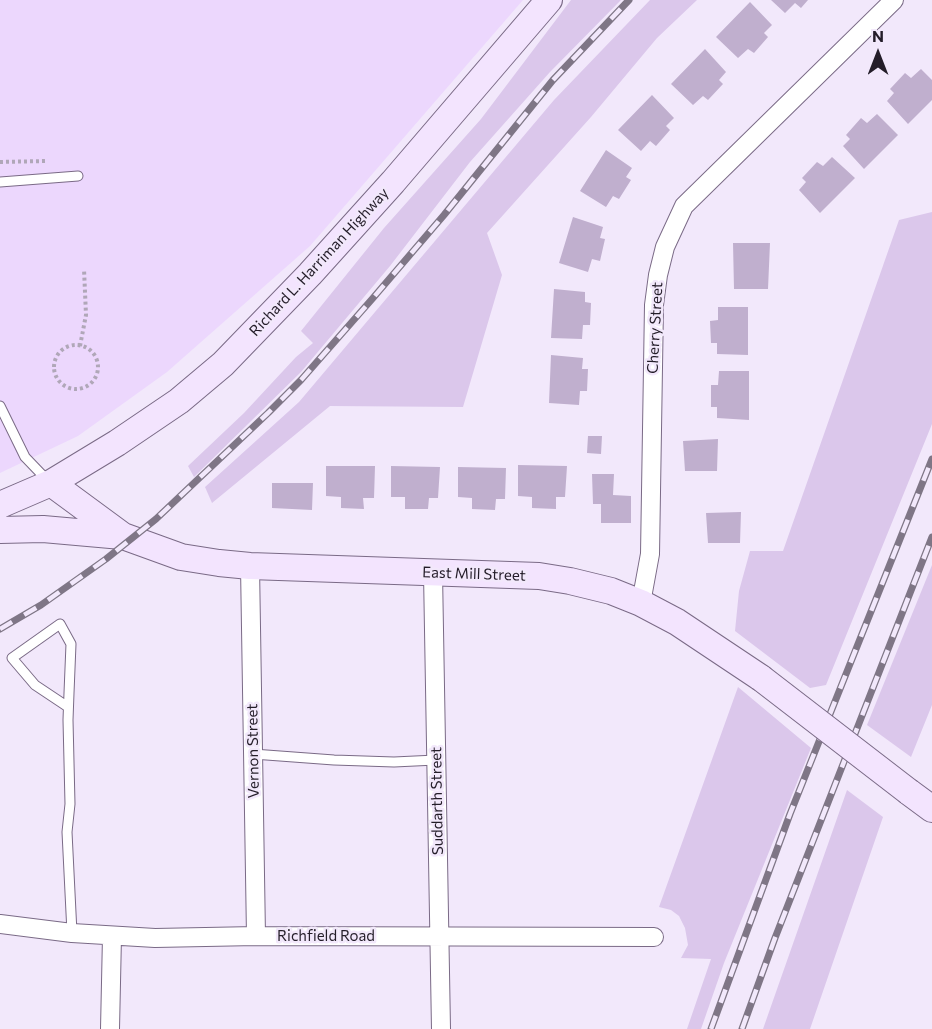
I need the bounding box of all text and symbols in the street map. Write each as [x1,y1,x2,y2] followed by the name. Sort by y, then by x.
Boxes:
[848,24,908,84] north arrow
[872,26,884,45] text: N
[245,184,393,340] street label: Richard L. Harriman Highway
[644,282,666,374] street label: Cherry Street
[422,563,526,585] street label: East Mill Street
[243,704,263,798] street label: Vernon Street
[427,747,447,855] street label: Suddarth Street
[277,927,375,945] street label: Richfield Road

